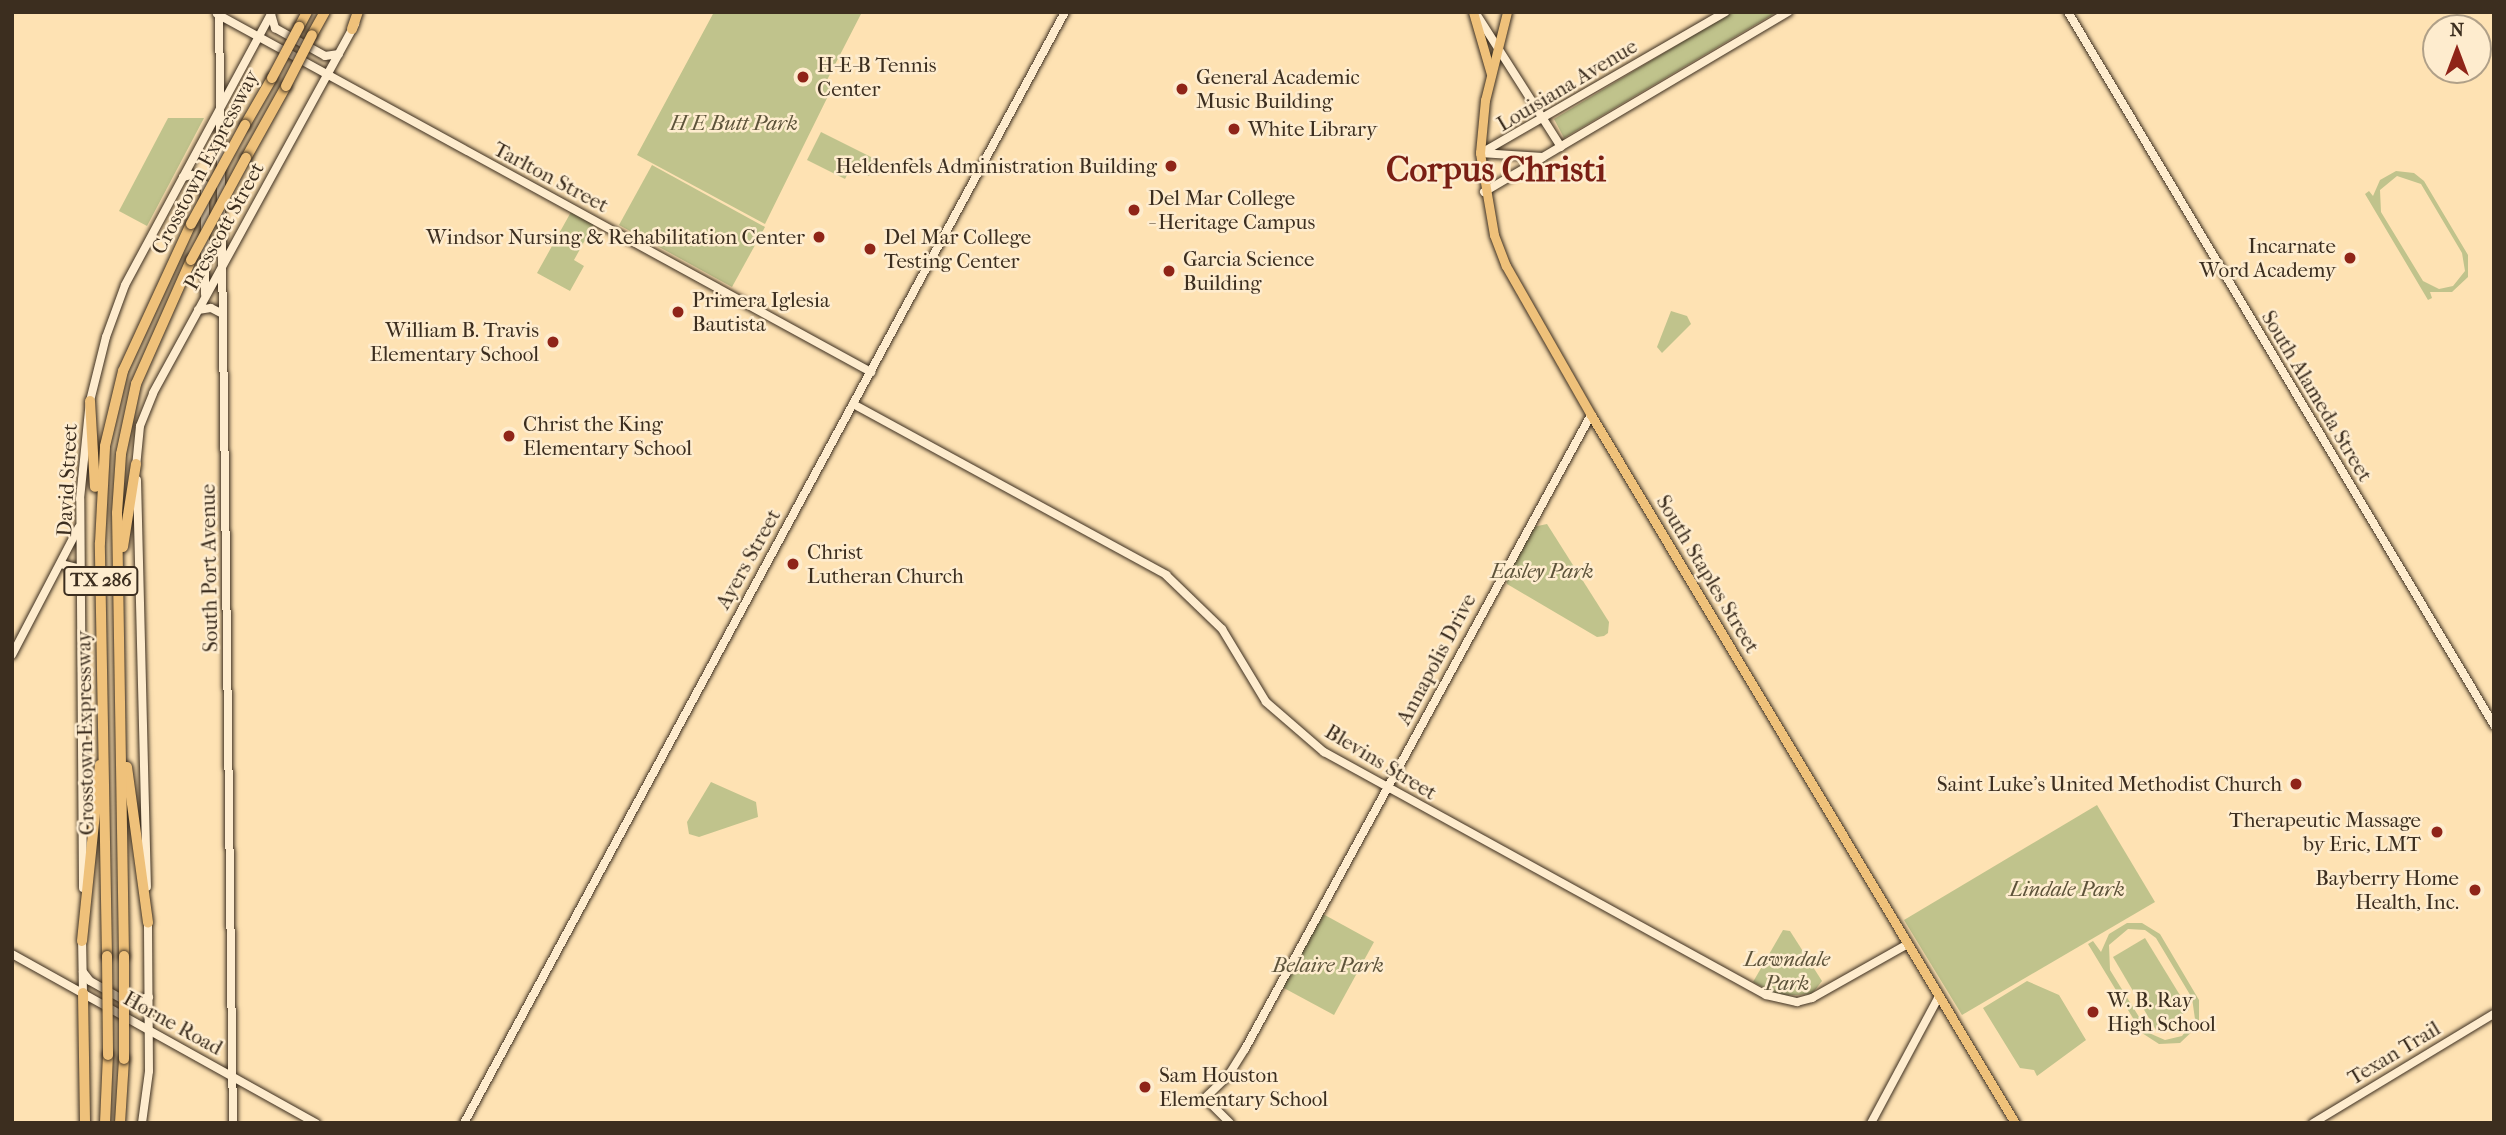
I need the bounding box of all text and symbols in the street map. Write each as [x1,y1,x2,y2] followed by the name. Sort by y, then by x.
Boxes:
[2422,14,2492,84] north arrow
[2450,19,2464,41] text: N
[1492,33,1642,137] street label: Louisiana Avenue
[817,52,937,102] place label: H-E-B Tennis Center
[1196,64,1360,114] place label: General Academic Music Building
[146,66,264,258] street label: Crosstown Expressway
[795,69,811,85] marker: H-E-B Tennis Center
[1174,81,1190,97] marker: General Academic Music Building
[670,110,798,136] park label: H E Butt Park
[1248,116,1377,142] place label: White Library
[1226,121,1242,137] marker: White Library
[489,136,613,218] street label: Tarlton Street
[1386,149,1606,191] district label: Corpus Christi
[835,153,1157,179] place label: Heldenfels Administration Building
[179,158,269,294] street label: Presscott Street
[1163,158,1179,174] marker: Heldenfels Administration Building
[1148,185,1315,235] place label: Del Mar College - Heritage Campus
[1126,202,1142,218] marker: Del Mar College - Heritage Campus
[426,224,805,250] place label: Windsor Nursing & Rehabilitation Center
[884,224,1031,274] place label: Del Mar College Testing Center
[811,229,827,245] marker: Windsor Nursing & Rehabilitation Center
[2199,233,2336,283] place label: Incarnate Word Academy
[862,241,878,257] marker: Del Mar College Testing Center
[1183,246,1314,296] place label: Garcia Science Building
[2342,250,2358,266] marker: Incarnate Word Academy
[1161,263,1177,279] marker: Garcia Science Building
[692,287,830,337] place label: Primera Iglesia Bautista
[670,304,686,320] marker: Primera Iglesia Bautista
[2256,306,2378,486] street label: South Alameda Street
[370,317,539,367] place label: William B. Travis Elementary School
[545,334,561,350] marker: William B. Travis Elementary School
[523,411,692,461] place label: Christ the King Elementary School
[51,423,83,537] street label: David Street
[501,428,517,444] marker: Christ the King Elementary School
[195,484,223,652] street label: South Port Avenue
[1651,490,1765,658] street label: South Staples Street
[710,505,786,613] street label: Ayers Street
[807,539,964,589] place label: Christ Lutheran Church
[785,556,801,572] marker: Christ Lutheran Church
[1490,558,1594,584] park label: Easley Park
[62,566,140,596] road number: TX 286
[1391,589,1481,729] street label: Annapolis Drive
[71,630,99,836] street label: Crosstown Expressway
[1320,719,1442,805] street label: Blevins Street
[1937,771,2282,797] place label: Saint Luke's United Methodist Church
[2288,776,2304,792] marker: Saint Luke's United Methodist Church
[2229,807,2421,857] place label: Therapeutic Massage by Eric, LMT
[2427,822,2447,842] marker: Therapeutic Massage by Eric, LMT
[2315,865,2459,915] place label: Bayberry Home Health, Inc.
[2009,876,2125,902] park label: Lindale Park
[2465,880,2485,900] marker: Bayberry Home Health, Inc.
[1744,946,1830,996] park label: Lawndale Park
[1272,952,1384,978] park label: Belaire Park
[119,985,227,1061] street label: Horne Road
[2107,987,2216,1037] place label: W. B. Ray High School
[2085,1004,2101,1020] marker: W. B. Ray High School
[2343,1016,2445,1090] street label: Texan Trail
[1159,1062,1328,1112] place label: Sam Houston Elementary School
[1137,1079,1153,1095] marker: Sam Houston Elementary School

